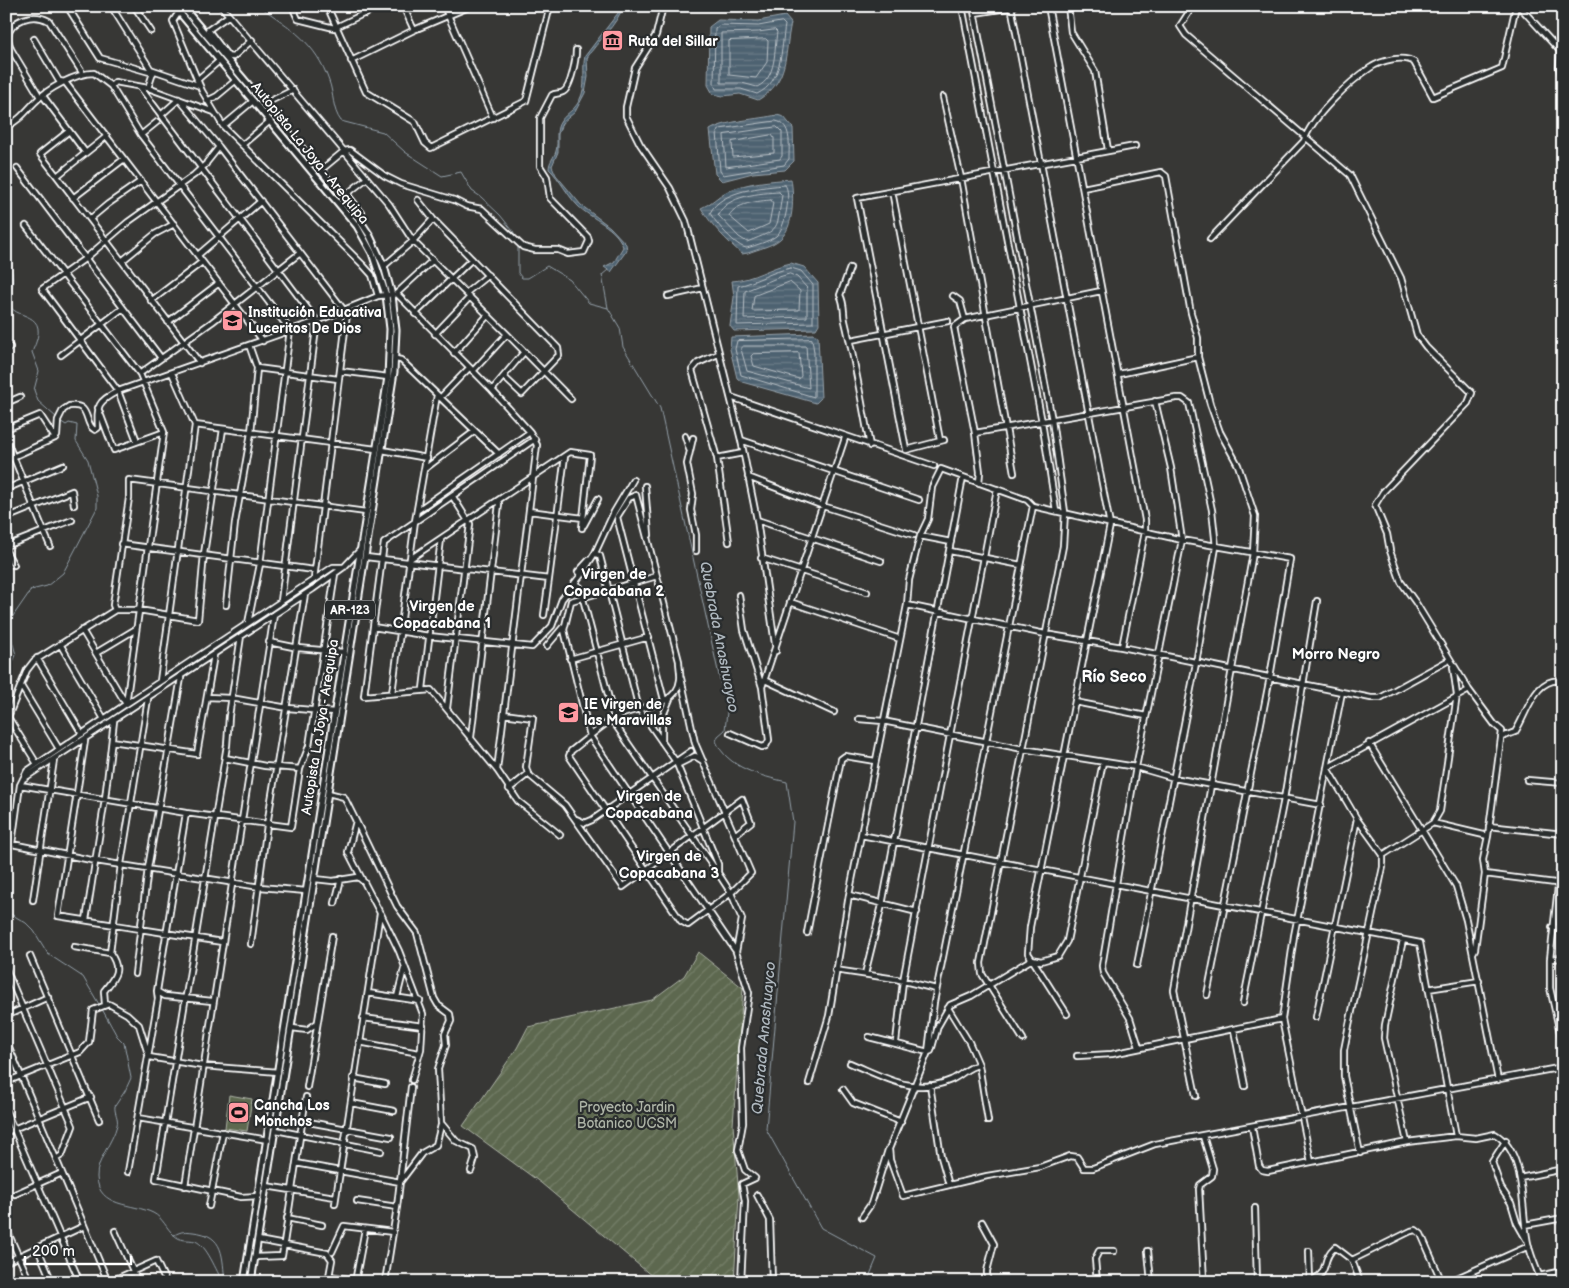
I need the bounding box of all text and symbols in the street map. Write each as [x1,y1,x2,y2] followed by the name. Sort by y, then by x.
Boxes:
[600,29,624,53] museum icon: Ruta del Sillar
[628,33,718,50] place label: Ruta del Sillar
[247,79,373,227] street label: Autopista La Joya - Arequipa
[248,304,382,337] place label: Institución Educativa Luceritos De Dios
[220,308,244,332] school or university icon: Institución Educativa Luceritos De Dios
[695,560,743,714] water label: Quebrada Anashuayco
[564,565,664,601] district label: Virgen de Copacabana 2
[393,597,491,633] district label: Virgen de Copacabana 1
[325,600,375,620] road number: AR-123
[298,638,342,816] street label: Autopista La Joya - Arequipa
[1292,645,1381,664] district label: Morro Negro
[1081,668,1147,687] district label: Río Seco
[584,696,672,729] place label: IE Virgen de las Maravillas
[556,700,580,724] school or university icon: IE Virgen de las Maravillas
[605,787,693,823] district label: Virgen de Copacabana
[619,847,719,883] district label: Virgen de Copacabana 3
[748,961,780,1115] water label: Quebrada Anashuayco
[254,1097,330,1130] place label: Cancha Los Monchos
[577,1099,677,1132] park label: Proyecto Jardin Botanico UCSM
[226,1101,250,1125] sports icon: Cancha Los Monchos
[25,1233,131,1265] scale bar
[32,1242,75,1261] text: 200 m

